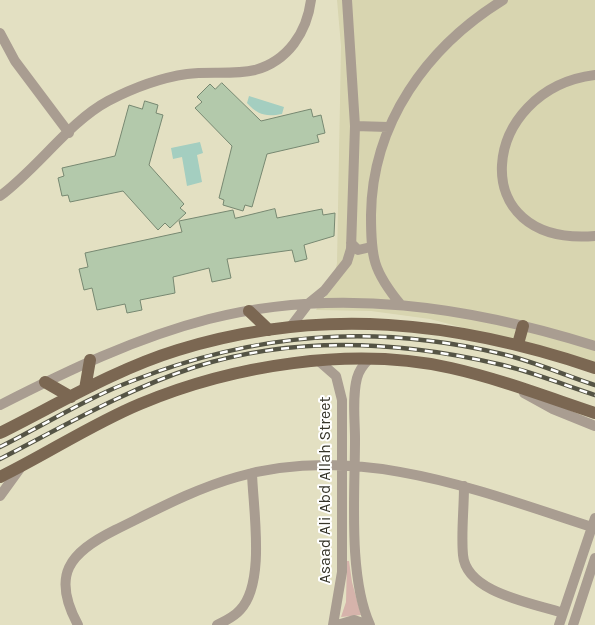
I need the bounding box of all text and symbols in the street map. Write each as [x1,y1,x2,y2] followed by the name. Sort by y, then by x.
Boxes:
[315,396,335,584] street label: Asaad Ali Abd Allah Street

